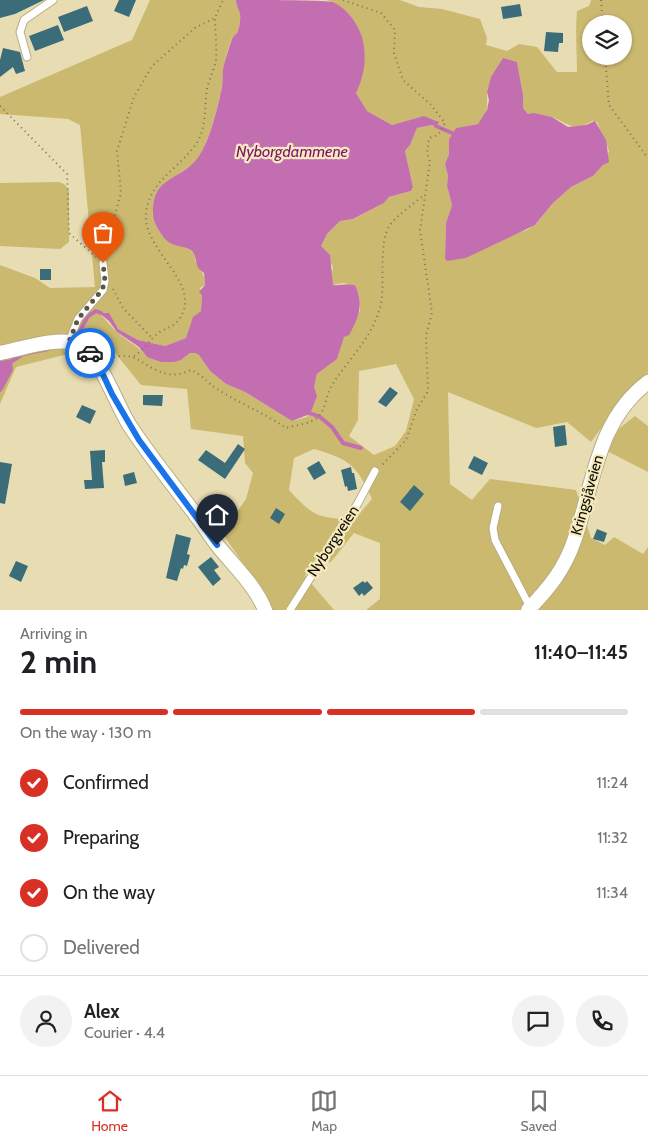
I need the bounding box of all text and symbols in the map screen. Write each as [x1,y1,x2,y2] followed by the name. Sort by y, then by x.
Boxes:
[582,15,632,65] map controls
[582,15,632,65] button: layers
[236,142,348,161] water label: Nyborgdammene
[82,212,124,263] pin
[89,219,117,247] icon: bag
[65,328,115,378] courier
[76,339,104,367] icon: car
[567,453,607,537] street label: Kringsjåveien
[196,494,238,545] pin
[203,501,231,529] icon: home
[303,502,363,580] street label: Nyborgveien
[20,624,87,643] text: Arriving in
[534,641,628,664] text: 11:40–11:45
[20,642,97,681] text: 2 min
[20,723,151,742] text: On the way · 130 m
[20,769,48,797] icon: check
[63,771,149,794] text: Confirmed
[597,773,628,792] text: 11:24
[20,824,48,852] icon: check
[63,826,139,849] text: Preparing
[597,828,628,847] text: 11:32
[20,879,48,907] icon: check
[63,881,155,904] text: On the way
[596,883,628,902] text: 11:34
[63,936,140,959] text: Delivered
[20,995,72,1047] button: person
[512,995,564,1047] button: chat
[576,995,628,1047] button: phone
[84,1000,120,1023] text: Alex
[84,1023,165,1042] text: Courier · 4.4
[91,1087,128,1135] tab: Home
[310,1087,338,1135] tab: Map
[521,1087,557,1135] tab: Saved

